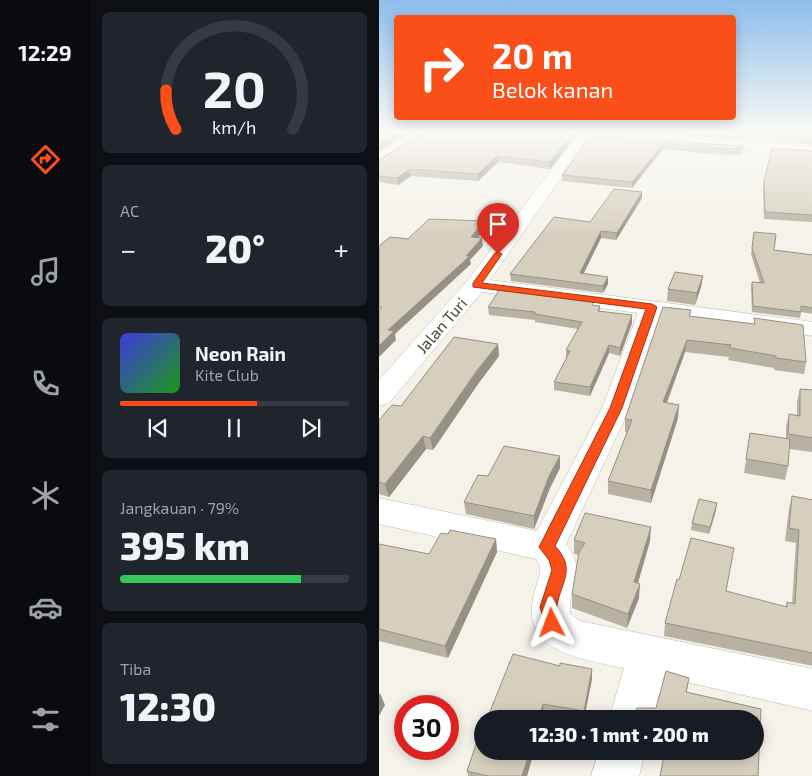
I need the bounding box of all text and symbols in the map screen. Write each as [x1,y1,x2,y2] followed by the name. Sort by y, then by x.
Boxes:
[492,34,573,76] text: 20 m
[409,35,474,100] icon: right
[18,39,72,65] text: 12:29
[203,56,266,118] text: 20
[492,76,613,102] text: Belok kanan
[212,116,257,138] text: km/h
[28,142,63,177] icon: directions
[120,201,139,220] text: AC
[477,203,519,254] pin
[484,210,512,238] icon: arrive
[205,225,265,271] text: 20°
[120,232,136,266] text: −
[334,232,349,266] text: +
[28,254,63,289] icon: music
[412,293,470,357] street label: Jalan Turi
[195,342,286,365] text: Neon Rain
[195,365,259,384] text: Kite Club
[28,366,63,401] icon: phone
[144,414,172,442] icon: previous
[220,414,248,442] icon: pause
[297,414,325,442] icon: next
[28,478,63,513] icon: climate
[120,498,239,517] text: Jangkauan · 79%
[120,522,250,568] text: 395 km
[28,590,63,625] icon: car
[525,596,577,648] position arrow
[120,659,151,678] text: Tiba
[120,683,216,729] text: 12:30
[394,695,459,760] speed limit sign: 30
[28,702,63,737] icon: filters
[529,723,709,746] text: 12:30 · 1 mnt · 200 m

